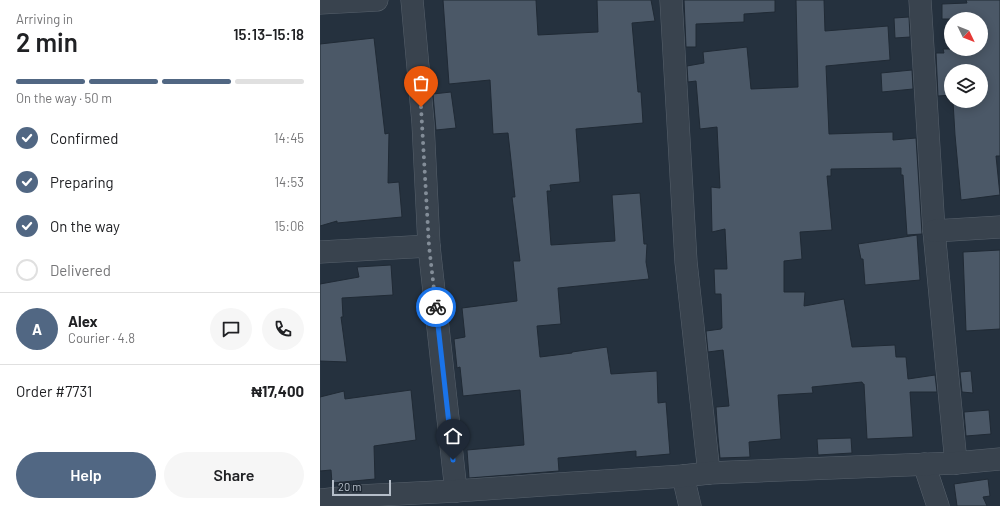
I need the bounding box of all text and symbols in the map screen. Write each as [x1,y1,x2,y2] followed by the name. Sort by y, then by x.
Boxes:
[16,11,73,27] text: Arriving in
[944,12,988,56] north arrow
[944,12,988,108] map controls
[233,25,304,43] text: 15:13–15:18
[16,26,78,57] text: 2 min
[944,64,988,108] button: layers
[404,66,438,107] pin
[410,72,432,94] icon: bag
[16,90,112,106] text: On the way · 50 m
[16,127,38,149] icon: check
[50,129,118,147] text: Confirmed
[274,130,304,146] text: 14:45
[16,171,38,193] icon: check
[50,173,114,191] text: Preparing
[275,174,304,190] text: 14:53
[16,215,38,237] icon: check
[50,217,120,235] text: On the way
[274,218,304,234] text: 15:06
[50,261,111,279] text: Delivered
[416,287,456,327] courier
[425,296,447,318] icon: bike
[210,308,252,350] button: chat
[262,308,304,350] button: phone
[68,312,98,330] text: Alex
[32,320,42,338] text: A
[68,330,135,346] text: Courier · 4.8
[16,382,92,400] text: Order #7731
[251,382,304,400] text: ₦17,400
[436,419,470,460] pin
[442,425,464,447] icon: home
[16,452,156,498] button: Help
[164,452,304,498] button: Share
[332,478,391,497] scale bar
[338,480,361,493] text: 20 m

